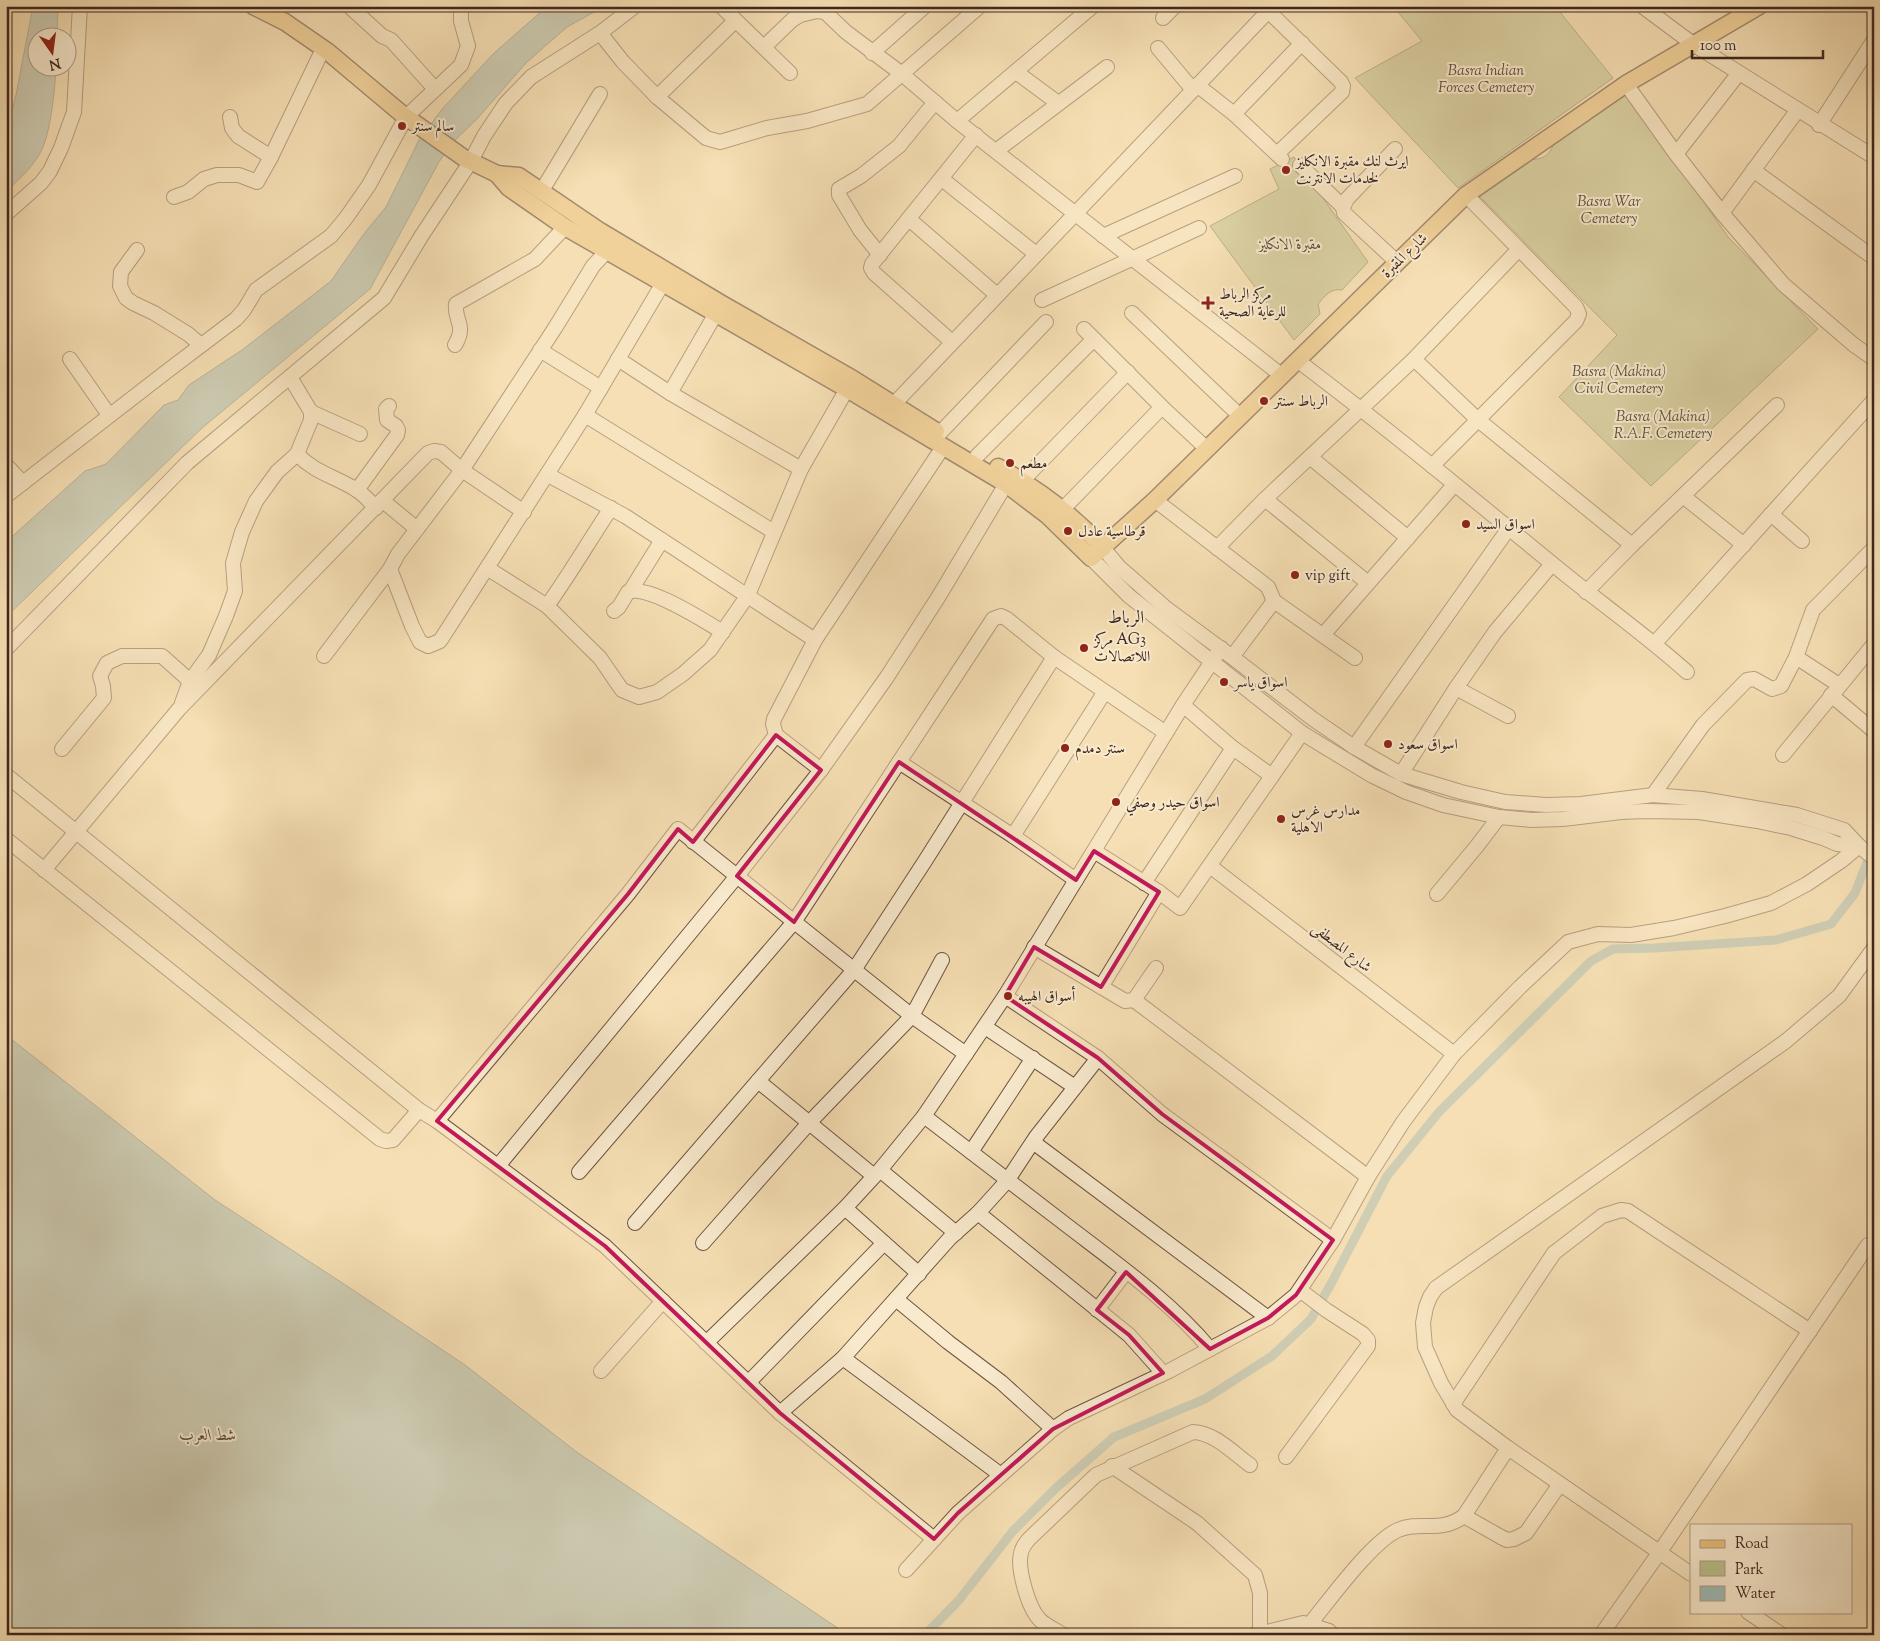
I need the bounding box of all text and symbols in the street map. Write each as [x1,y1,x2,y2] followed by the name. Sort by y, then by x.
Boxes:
[28,28,78,78] north arrow
[1692,28,1824,60] scale bar
[1700,36,1737,57] text: 100 m
[47,52,63,74] text: N
[1438,61,1534,99] park label: Basra Indian Forces Cemetery
[410,117,454,139] place label: سالم سنتر
[396,120,408,132] marker: سالم سنتر
[1294,152,1409,190] place label: ايرث لنك مقبرة الانكليز لخدمات الانترنت
[1280,164,1292,176] marker: ايرث لنك مقبرة الانكليز لخدمات الانترنت
[1577,192,1642,230] park label: Basra War Cemetery
[1377,229,1434,284] street label: شارع المقبرة
[1257,235,1322,256] park label: مقبرة الانكليز
[1219,285,1286,323] place label: مركز الرباط للرعاية الصحية
[1201,296,1215,310] marker: مركز الرباط للرعاية الصحية
[1572,362,1666,400] park label: Basra (Makina) Civil Cemetery
[1272,392,1328,413] place label: الرباط سنتر
[1258,395,1270,407] marker: الرباط سنتر
[1614,407,1712,445] park label: Basra (Makina) R.A.F. Cemetery
[1020,454,1047,477] place label: مطعم
[1004,457,1016,469] marker: مطعم
[1476,515,1535,536] place label: اسواق السيد
[1460,518,1472,530] marker: اسواق السيد
[1078,522,1146,543] place label: قرطاسية عادل
[1062,525,1074,537] marker: قرطاسية عادل
[1305,566,1350,587] place label: vip gift
[1289,569,1301,581] marker: vip gift
[1108,606,1144,632] district label: الرباط
[1092,630,1150,668] place label: مركز AG3 اللاتصالات
[1078,642,1090,654] marker: مركز AG3 اللاتصالات
[1232,673,1287,694] place label: اسواق ياسر
[1218,676,1230,688] marker: اسواق ياسر
[1398,735,1458,756] place label: اسواق سعود
[1382,738,1394,750] marker: اسواق سعود
[1075,739,1125,761] place label: سنتر دمدم
[1059,742,1071,754] marker: سنتر دمدم
[1126,793,1219,816] place label: اسواق حيدر وصفي
[1110,796,1122,808] marker: اسواق حيدر وصفي
[1291,801,1360,839] place label: مدارس غرس الاهلية
[1275,813,1287,825] marker: مدارس غرس الاهلية
[1306,918,1375,979] street label: شارع المصطفى
[1018,985,1076,1008] place label: أسواق الهيبه
[1002,990,1014,1002] marker: أسواق الهيبه
[180,1425,236,1448] water label: شط العرب
[1690,1524,1852,1614] legend
[1735,1534,1769,1555] text: Road
[1735,1560,1764,1581] text: Park
[1735,1584,1776,1605] text: Water

